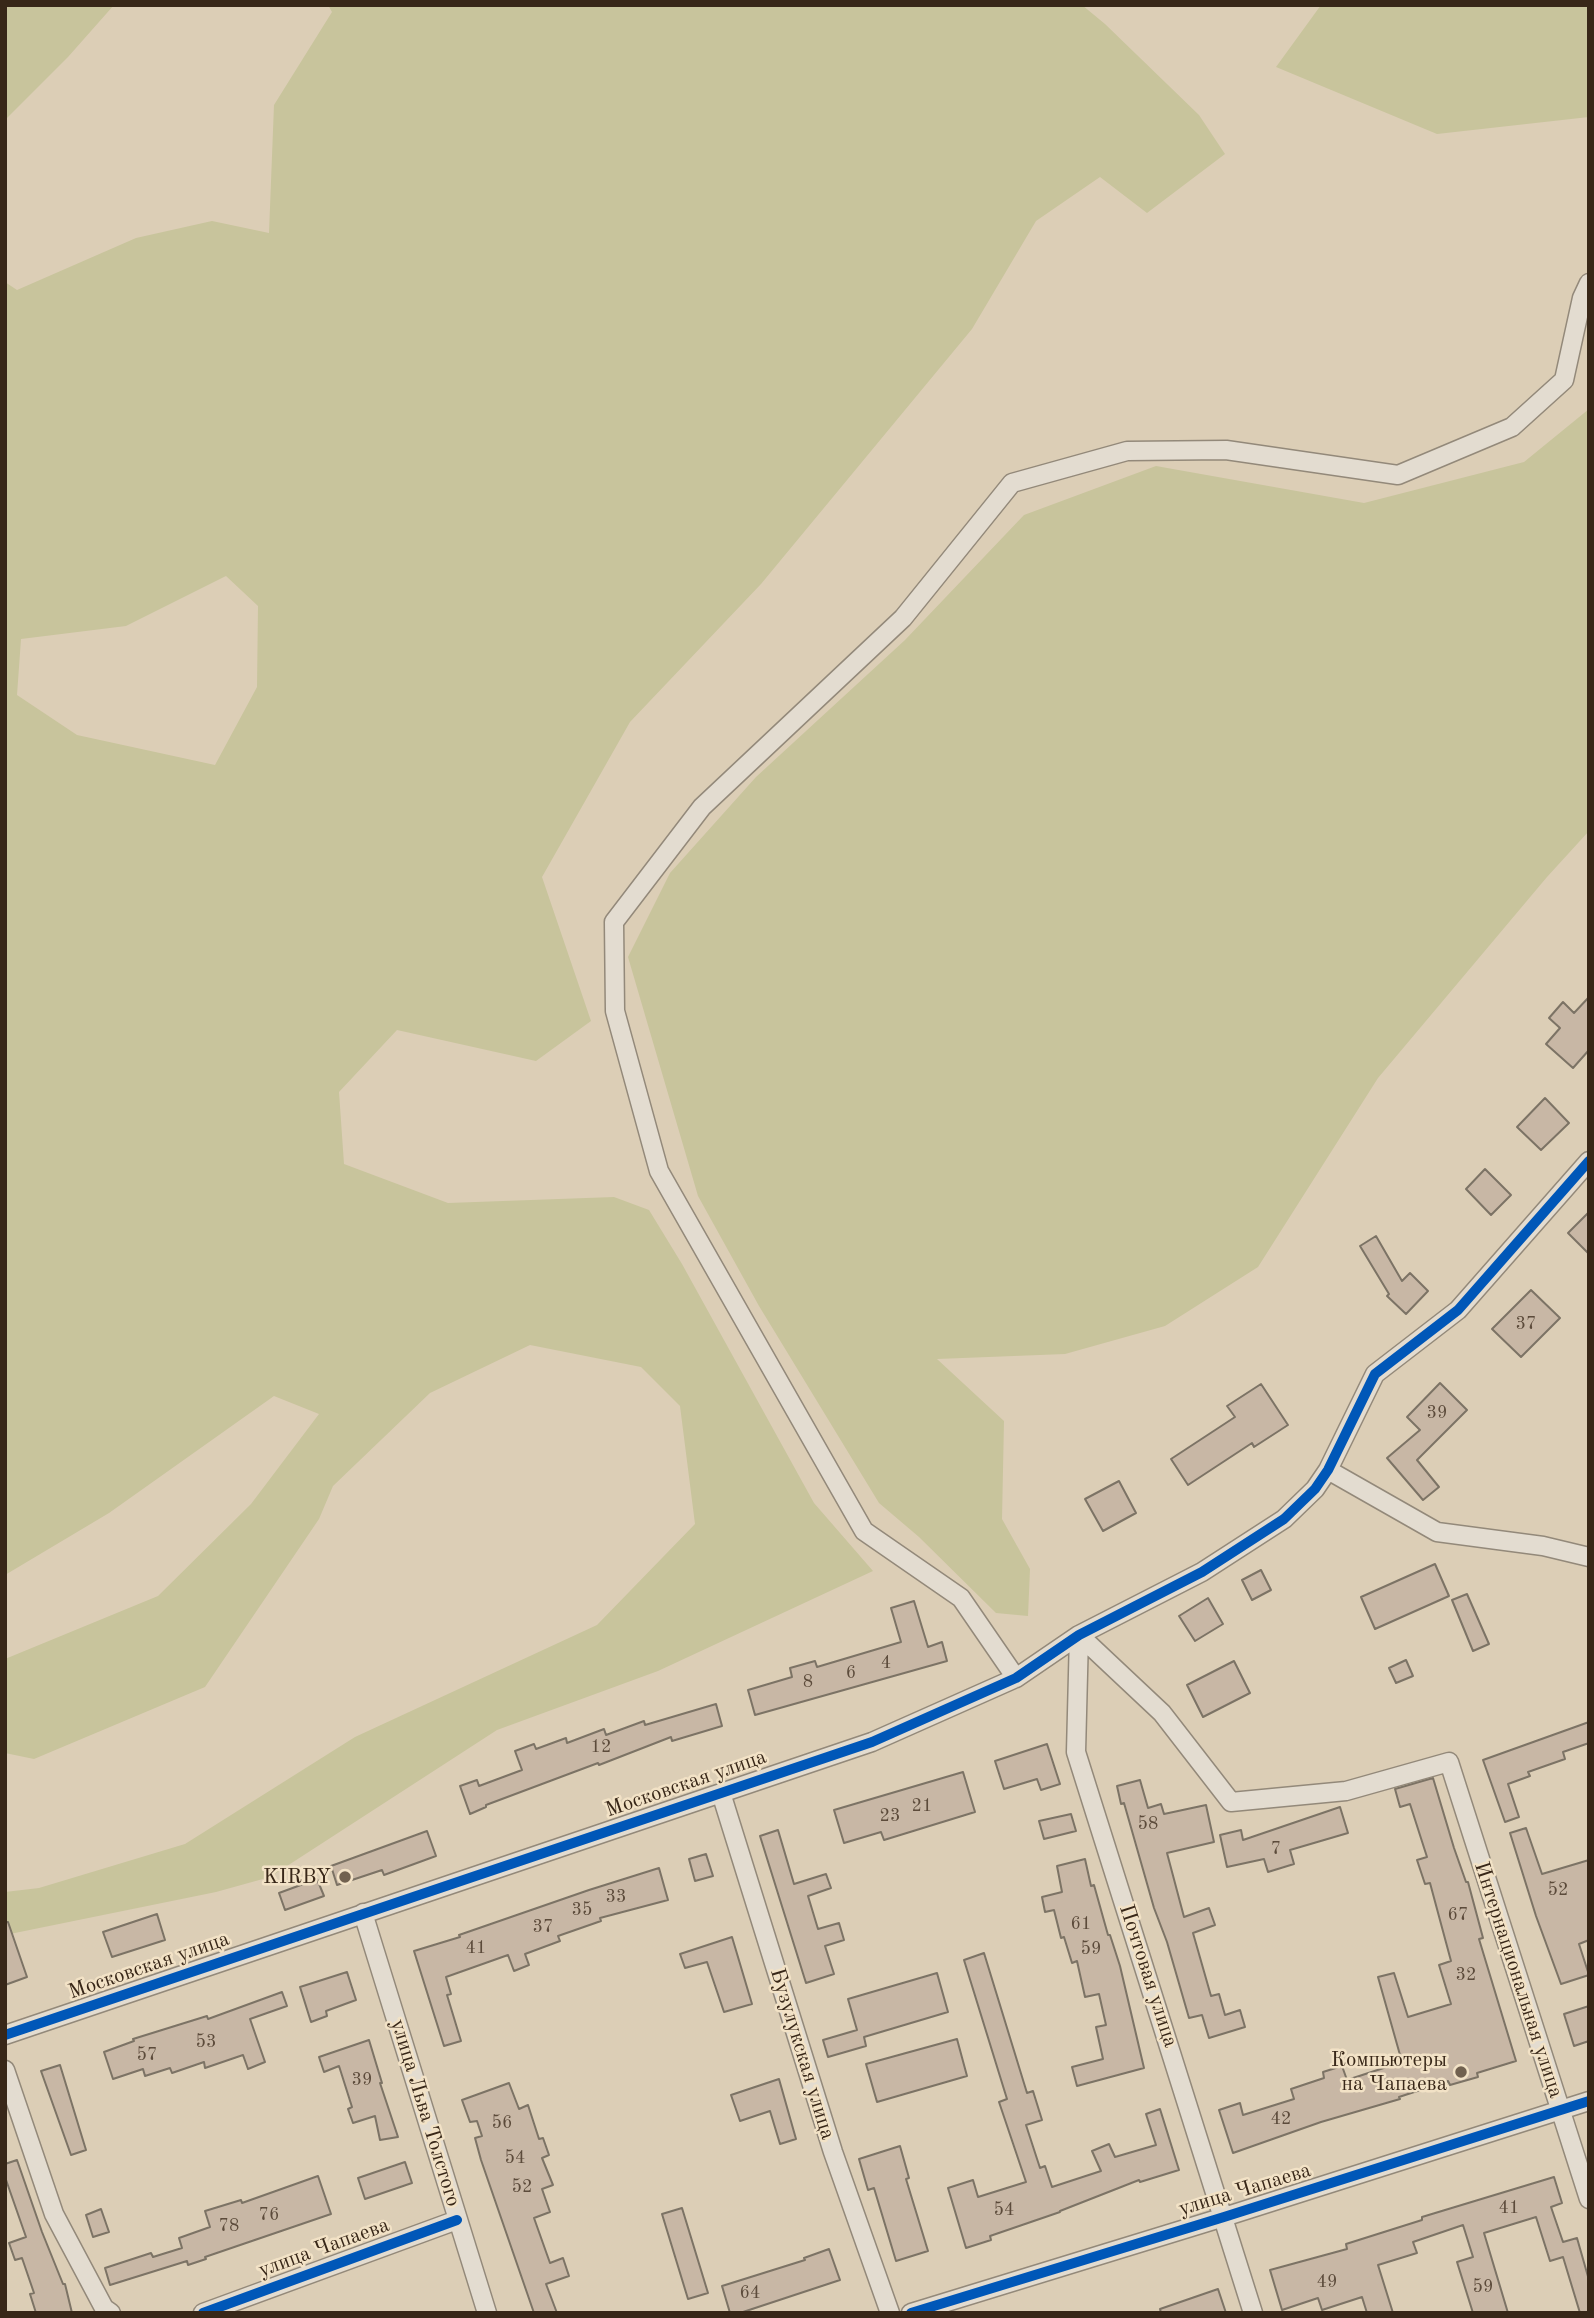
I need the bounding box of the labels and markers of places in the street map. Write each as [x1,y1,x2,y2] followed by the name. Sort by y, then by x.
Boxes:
[263,1864,331,1890] place label: KIRBY
[337,1869,353,1885] marker: KIRBY
[1331,2047,1447,2097] place label: Компьютеры на Чапаева
[1453,2064,1469,2080] marker: Компьютеры на Чапаева

